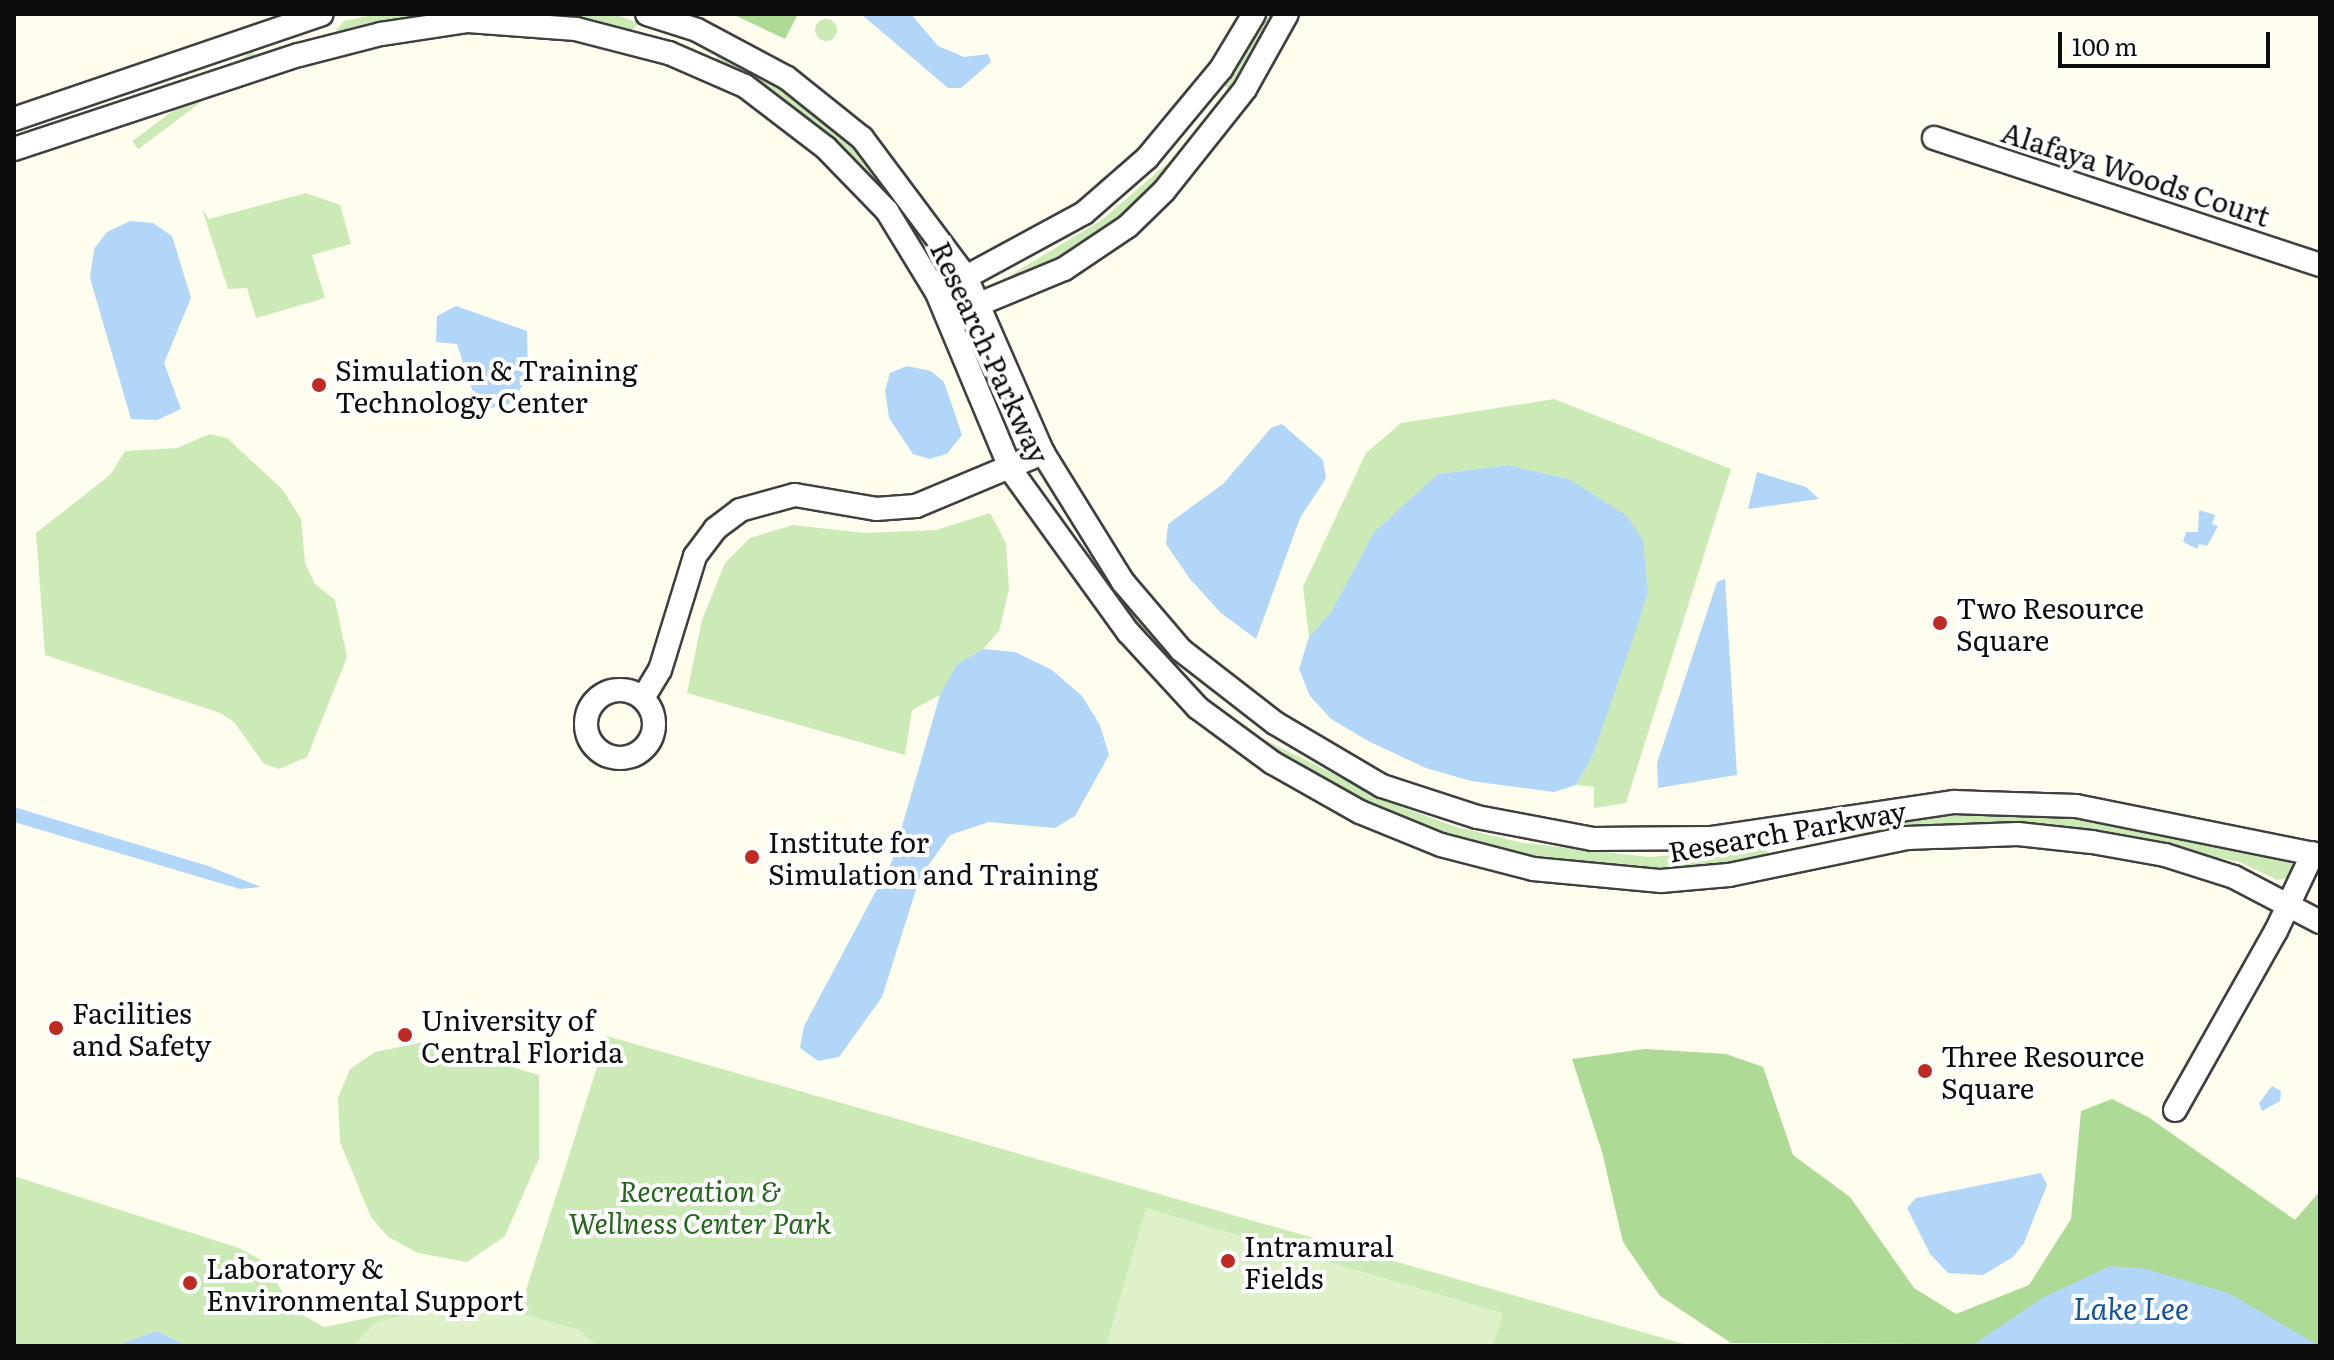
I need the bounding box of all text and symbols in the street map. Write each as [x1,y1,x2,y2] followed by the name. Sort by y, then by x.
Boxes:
[2062,16,2274,66] scale bar
[2072,28,2138,63] text: 100 m
[1998,114,2274,232] street label: Alafaya Woods Court
[925,236,1057,468] street label: Research Parkway
[335,352,638,418] place label: Simulation & Training Technology Center
[310,376,328,394] marker: Simulation & Training Technology Center
[1956,590,2144,656] place label: Two Resource Square
[1931,614,1949,632] marker: Two Resource Square
[1665,793,1909,867] street label: Research Parkway
[768,824,1098,890] place label: Institute for Simulation and Training
[743,848,761,866] marker: Institute for Simulation and Training
[72,995,211,1061] place label: Facilities and Safety
[421,1002,623,1068] place label: University of Central Florida
[47,1019,65,1037] marker: Facilities and Safety
[396,1026,414,1044] marker: University of Central Florida
[1941,1038,2144,1104] place label: Three Resource Square
[1916,1062,1934,1080] marker: Three Resource Square
[569,1173,831,1239] park label: Recreation & Wellness Center Park
[1244,1228,1394,1294] place label: Intramural Fields
[206,1250,524,1316] place label: Laboratory & Environmental Support
[1219,1252,1237,1270] marker: Intramural Fields
[181,1274,199,1292] marker: Laboratory & Environmental Support
[2073,1289,2189,1325] water label: Lake Lee

